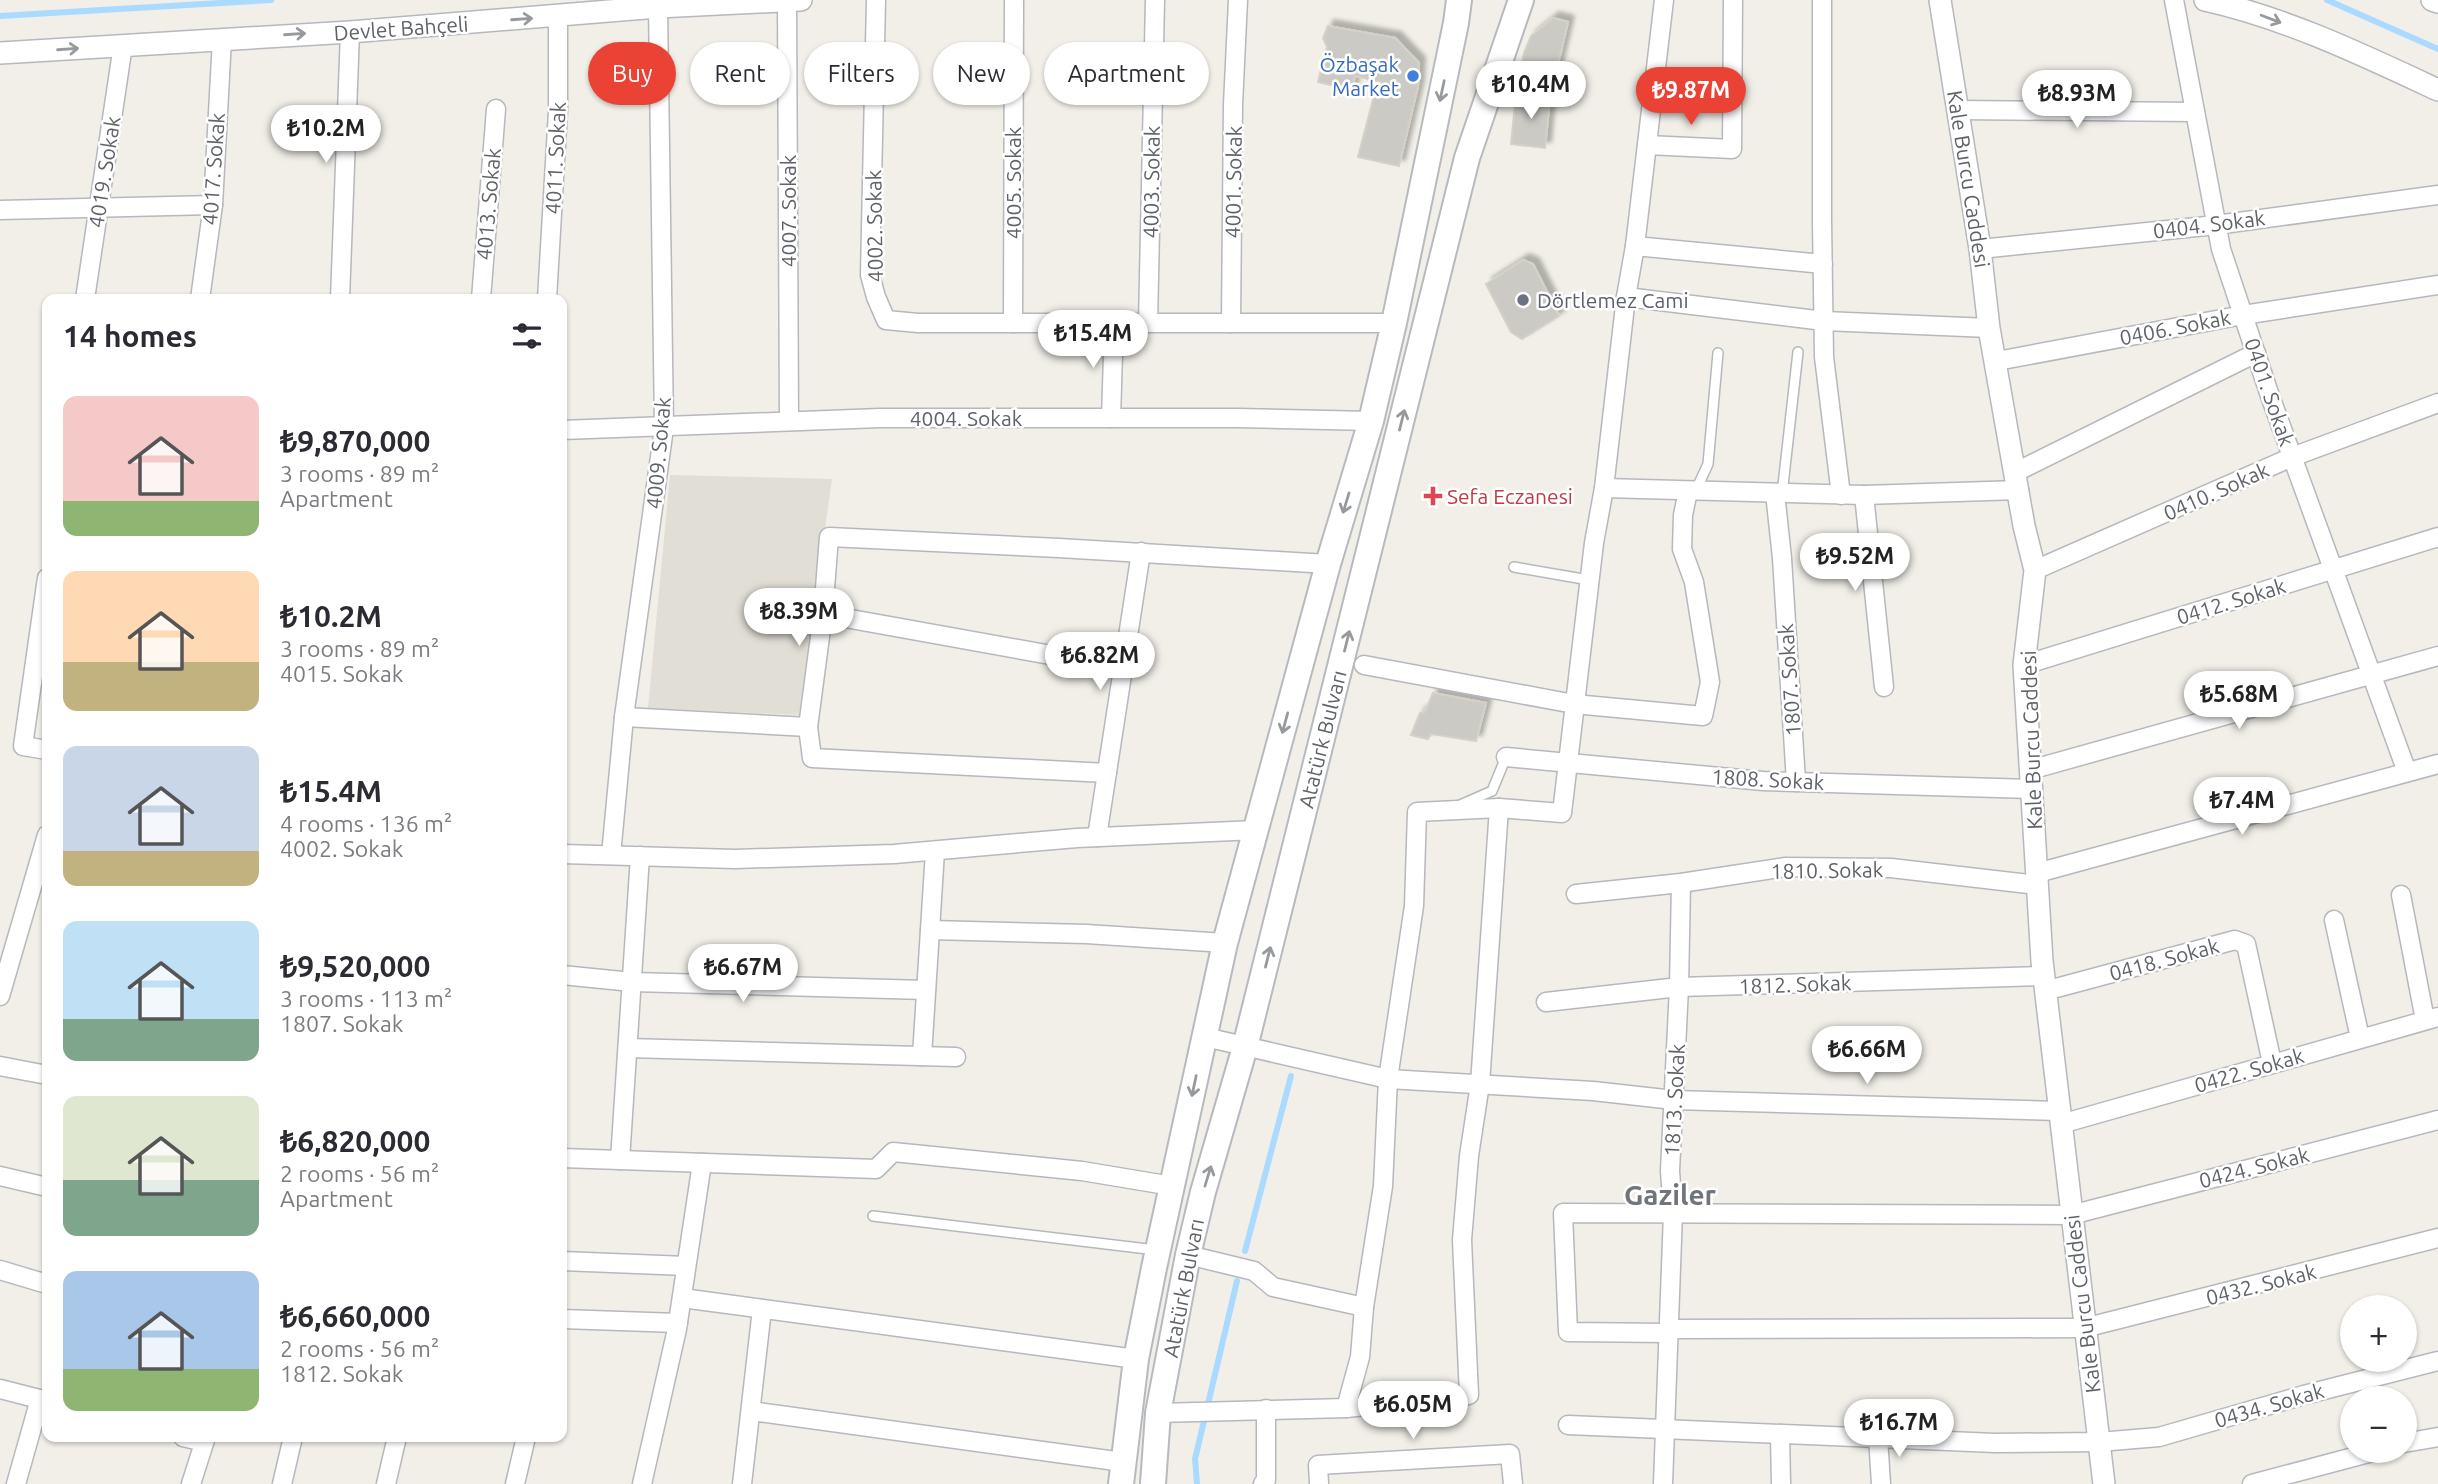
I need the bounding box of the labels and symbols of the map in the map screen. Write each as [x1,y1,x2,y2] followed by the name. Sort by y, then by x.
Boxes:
[333,11,469,45] street label: Devlet Bahçeli
[510,12,533,25] one-way arrow
[2259,14,2281,27] one-way arrow
[283,28,306,41] one-way arrow
[56,42,79,55] one-way arrow
[1319,52,1399,100] place label: Özbaşak Market
[1474,61,1588,121] pin: ₺10.4M
[1405,68,1421,84] marker: Özbaşak Market
[1634,68,1748,127] pin: ₺9.87M
[2020,71,2134,130] pin: ₺8.93M
[1435,79,1449,102] one-way arrow
[1943,89,1995,269] street label: Kale Burcu Caddesi
[540,101,570,215] street label: 4011. Sokak
[269,106,383,165] pin: ₺10.2M
[197,112,229,226] street label: 4017. Sokak
[83,114,125,229] street label: 4019. Sokak
[1138,125,1164,239] street label: 4003. Sokak
[1220,125,1246,239] street label: 4001. Sokak
[1001,126,1025,239] street label: 4005. Sokak
[471,146,505,261] street label: 4013. Sokak
[776,154,800,267] street label: 4007. Sokak
[861,169,887,283] street label: 4002. Sokak
[2152,205,2267,243] street label: 0404. Sokak
[1537,288,1689,312] place label: Dörtlemez Cami
[1515,292,1531,308] marker: Dörtlemez Cami
[2117,304,2233,350] street label: 0406. Sokak
[1036,310,1150,370] pin: ₺15.4M
[2240,335,2300,450] street label: 0401. Sokak
[641,395,675,510] street label: 4009. Sokak
[910,406,1023,430] street label: 4004. Sokak
[1396,409,1409,432] one-way arrow
[2160,457,2273,525] street label: 0410. Sokak
[1447,484,1573,508] place label: Sefa Eczanesi
[1425,488,1441,504] marker: Sefa Eczanesi
[1338,492,1351,514] one-way arrow
[1798,534,1912,593] pin: ₺9.52M
[2174,573,2289,629] street label: 0412. Sokak
[742,588,856,648] pin: ₺8.39M
[1773,623,1805,737] street label: 1807. Sokak
[1341,630,1354,653] one-way arrow
[1043,632,1157,692] pin: ₺6.82M
[2016,650,2046,830] street label: Kale Burcu Caddesi
[1293,668,1351,810] street label: Atatürk Bulvarı
[2182,672,2296,731] pin: ₺5.68M
[1278,711,1291,733] one-way arrow
[1711,764,1825,794] street label: 1808. Sokak
[2193,778,2291,837] pin: ₺7.4M
[1770,857,1884,883] street label: 1810. Sokak
[2107,933,2222,985] street label: 0418. Sokak
[686,944,800,1004] pin: ₺6.67M
[1262,946,1275,969] one-way arrow
[1738,970,1852,998] street label: 1812. Sokak
[1810,1026,1924,1086] pin: ₺6.66M
[1659,1043,1689,1157] street label: 1813. Sokak
[2192,1043,2307,1097] street label: 0422. Sokak
[1187,1074,1200,1097] one-way arrow
[2196,1142,2312,1192] street label: 0424. Sokak
[1203,1166,1215,1188] one-way arrow
[1624,1179,1717,1210] district label: Gaziler
[2059,1214,2105,1394] street label: Kale Burcu Caddesi
[1158,1216,1208,1360] street label: Atatürk Bulvarı
[2203,1259,2319,1309] street label: 0432. Sokak
[2212,1378,2327,1432] street label: 0434. Sokak
[1356,1382,1470,1441] pin: ₺6.05M
[1842,1400,1956,1459] pin: ₺16.7M

